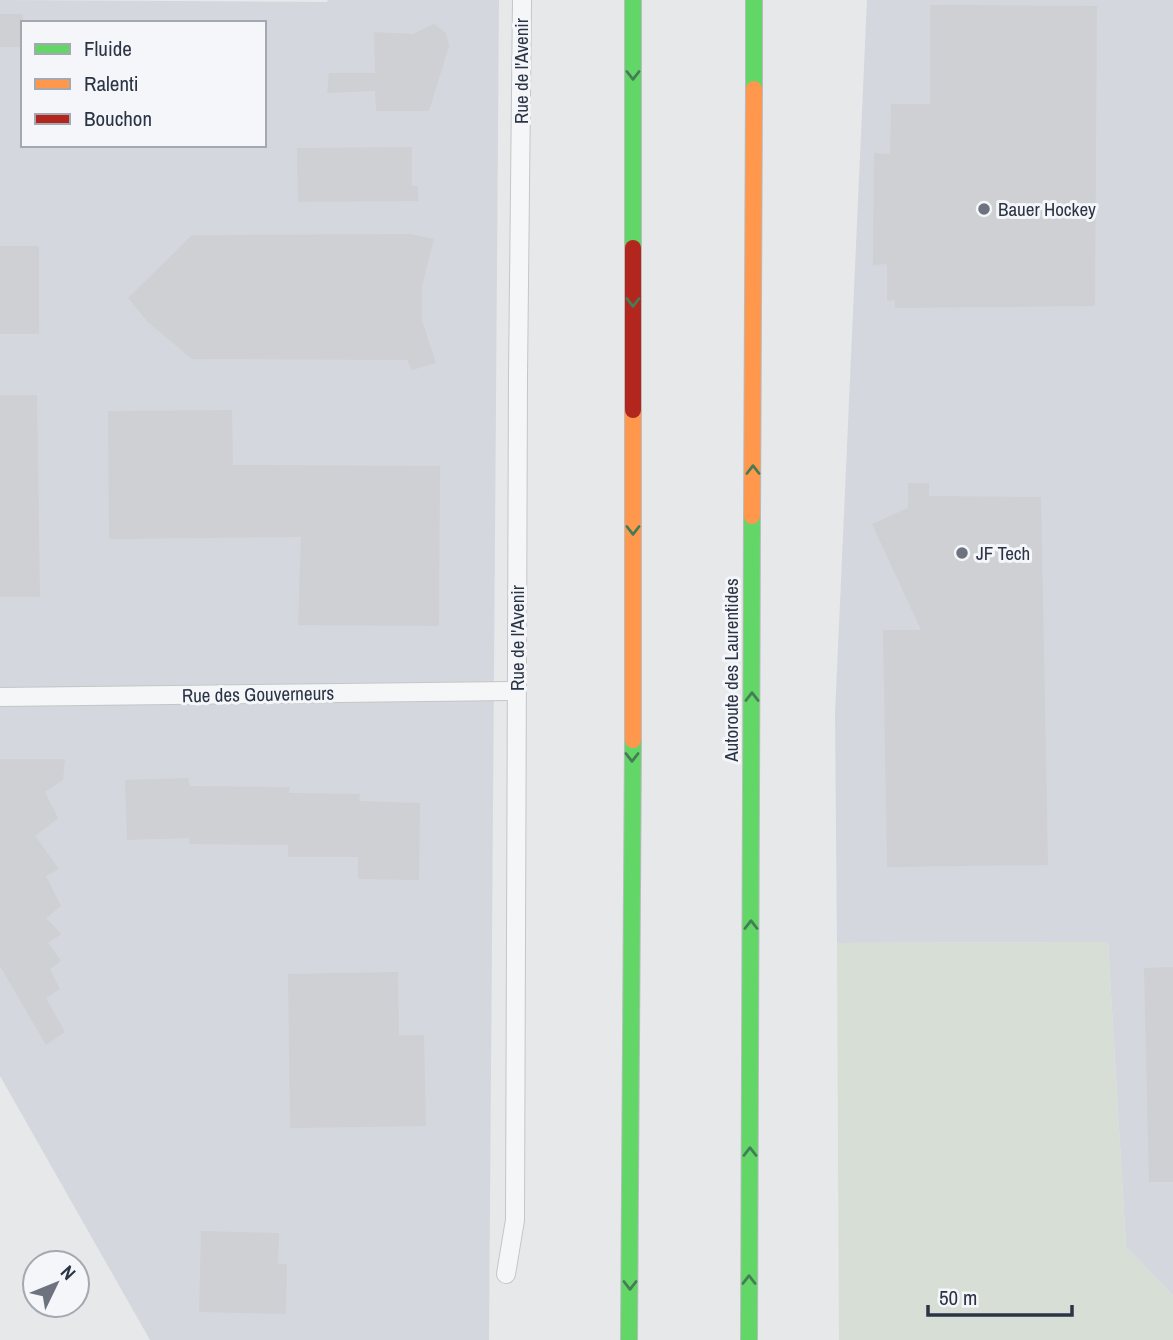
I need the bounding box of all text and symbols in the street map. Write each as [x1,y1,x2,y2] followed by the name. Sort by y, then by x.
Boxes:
[508,17,534,124] street label: Rue de l'Avenir
[21,21,266,147] legend
[84,34,132,63] text: Fluide
[84,69,139,98] text: Ralenti
[625,70,641,81] one-way arrow
[84,104,152,133] text: Bouchon
[998,196,1096,222] place label: Bauer Hockey
[976,201,992,217] marker: Bauer Hockey
[625,298,641,308] one-way arrow
[745,464,761,475] one-way arrow
[625,525,641,536] one-way arrow
[976,540,1030,566] place label: JF Tech
[954,545,970,561] marker: JF Tech
[718,578,744,763] street label: Autoroute des Laurentides
[504,584,530,691] street label: Rue de l'Avenir
[182,680,335,708] street label: Rue des Gouverneurs
[744,692,760,702] one-way arrow
[624,753,640,763] one-way arrow
[743,919,759,930] one-way arrow
[742,1147,758,1157] one-way arrow
[21,1249,91,1319] north arrow
[55,1259,82,1285] text: N
[928,1274,1072,1318] scale bar
[741,1275,757,1285] one-way arrow
[622,1280,637,1291] one-way arrow
[939,1283,977,1312] text: 50 m

